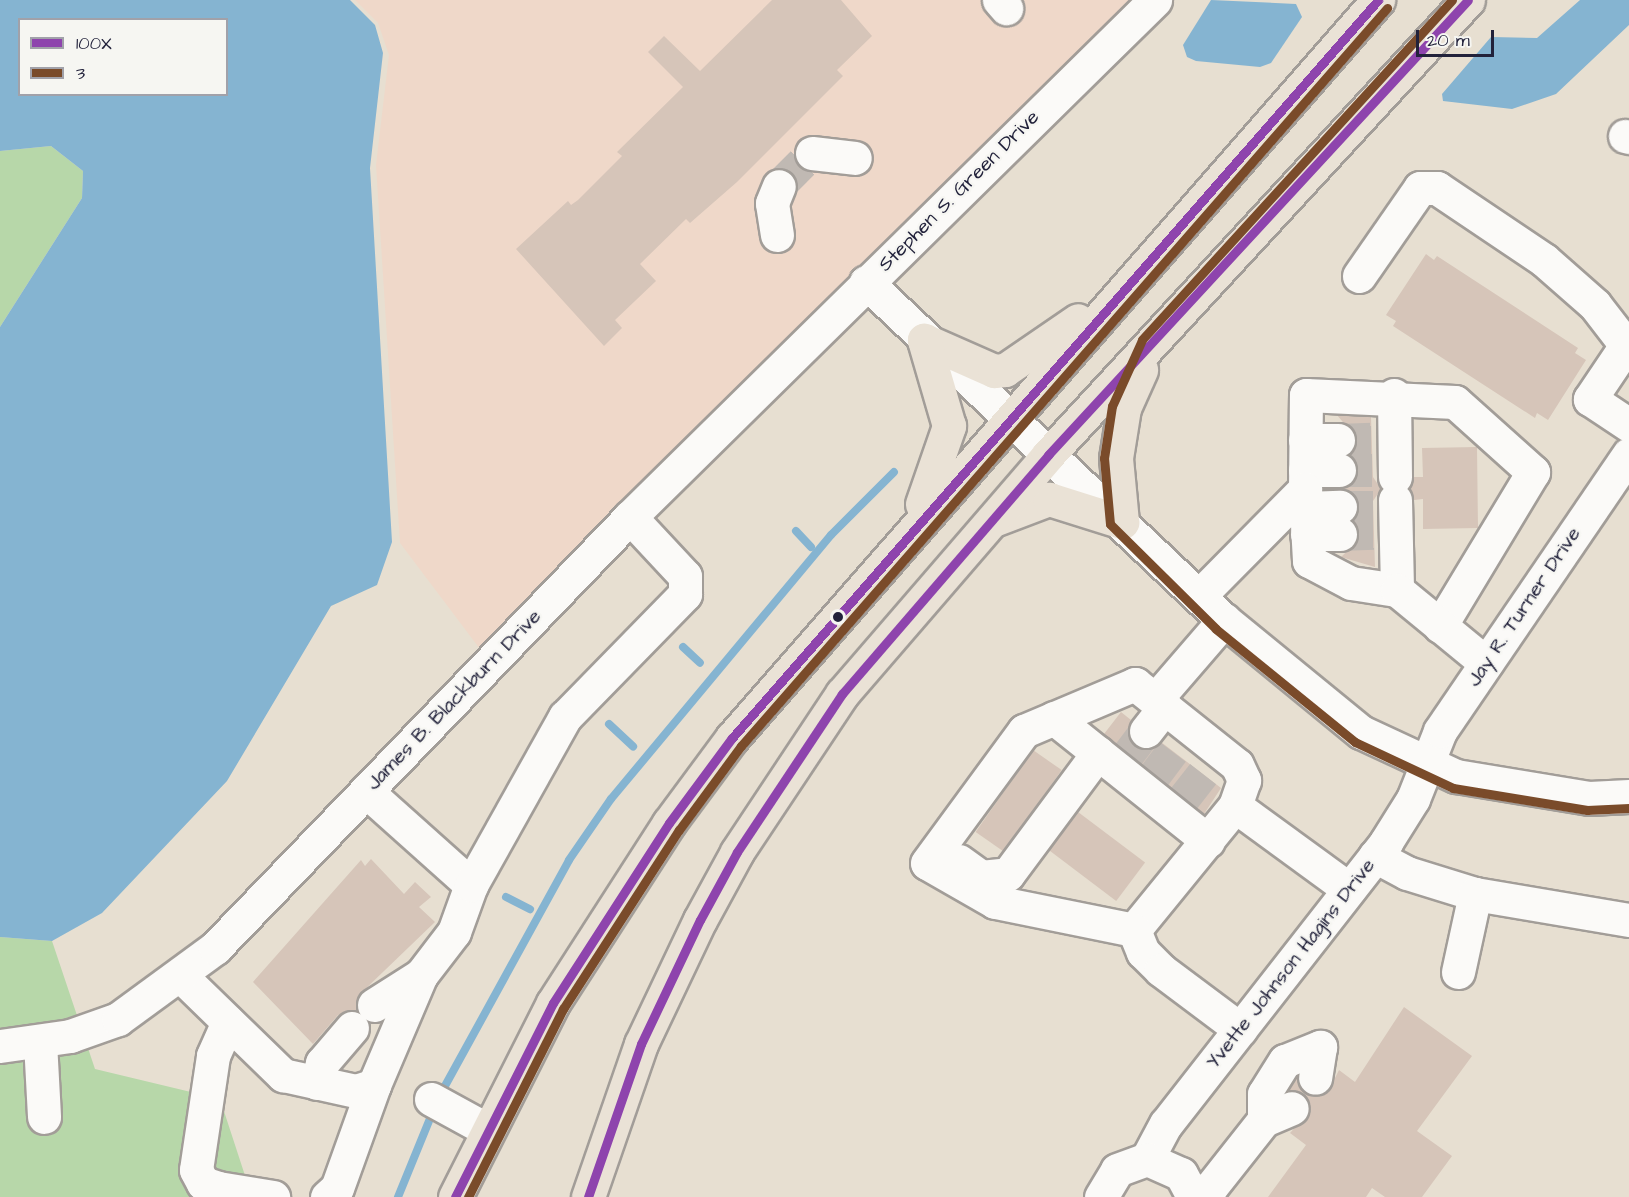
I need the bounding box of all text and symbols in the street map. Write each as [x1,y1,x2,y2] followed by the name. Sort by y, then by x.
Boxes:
[18,18,228,96] legend
[1419,18,1497,56] scale bar
[1427,28,1470,53] text: 20 m
[76,31,112,56] text: 100X
[76,61,85,86] text: 3
[873,105,1045,277] street label: Stephen S. Green Drive
[1462,523,1586,691] street label: Jay R. Turner Drive
[362,605,546,795] street label: James B. Blackburn Drive
[832,611,844,623] unlabelled marker
[1202,854,1380,1074] street label: Yvette Johnson Hagins Drive

